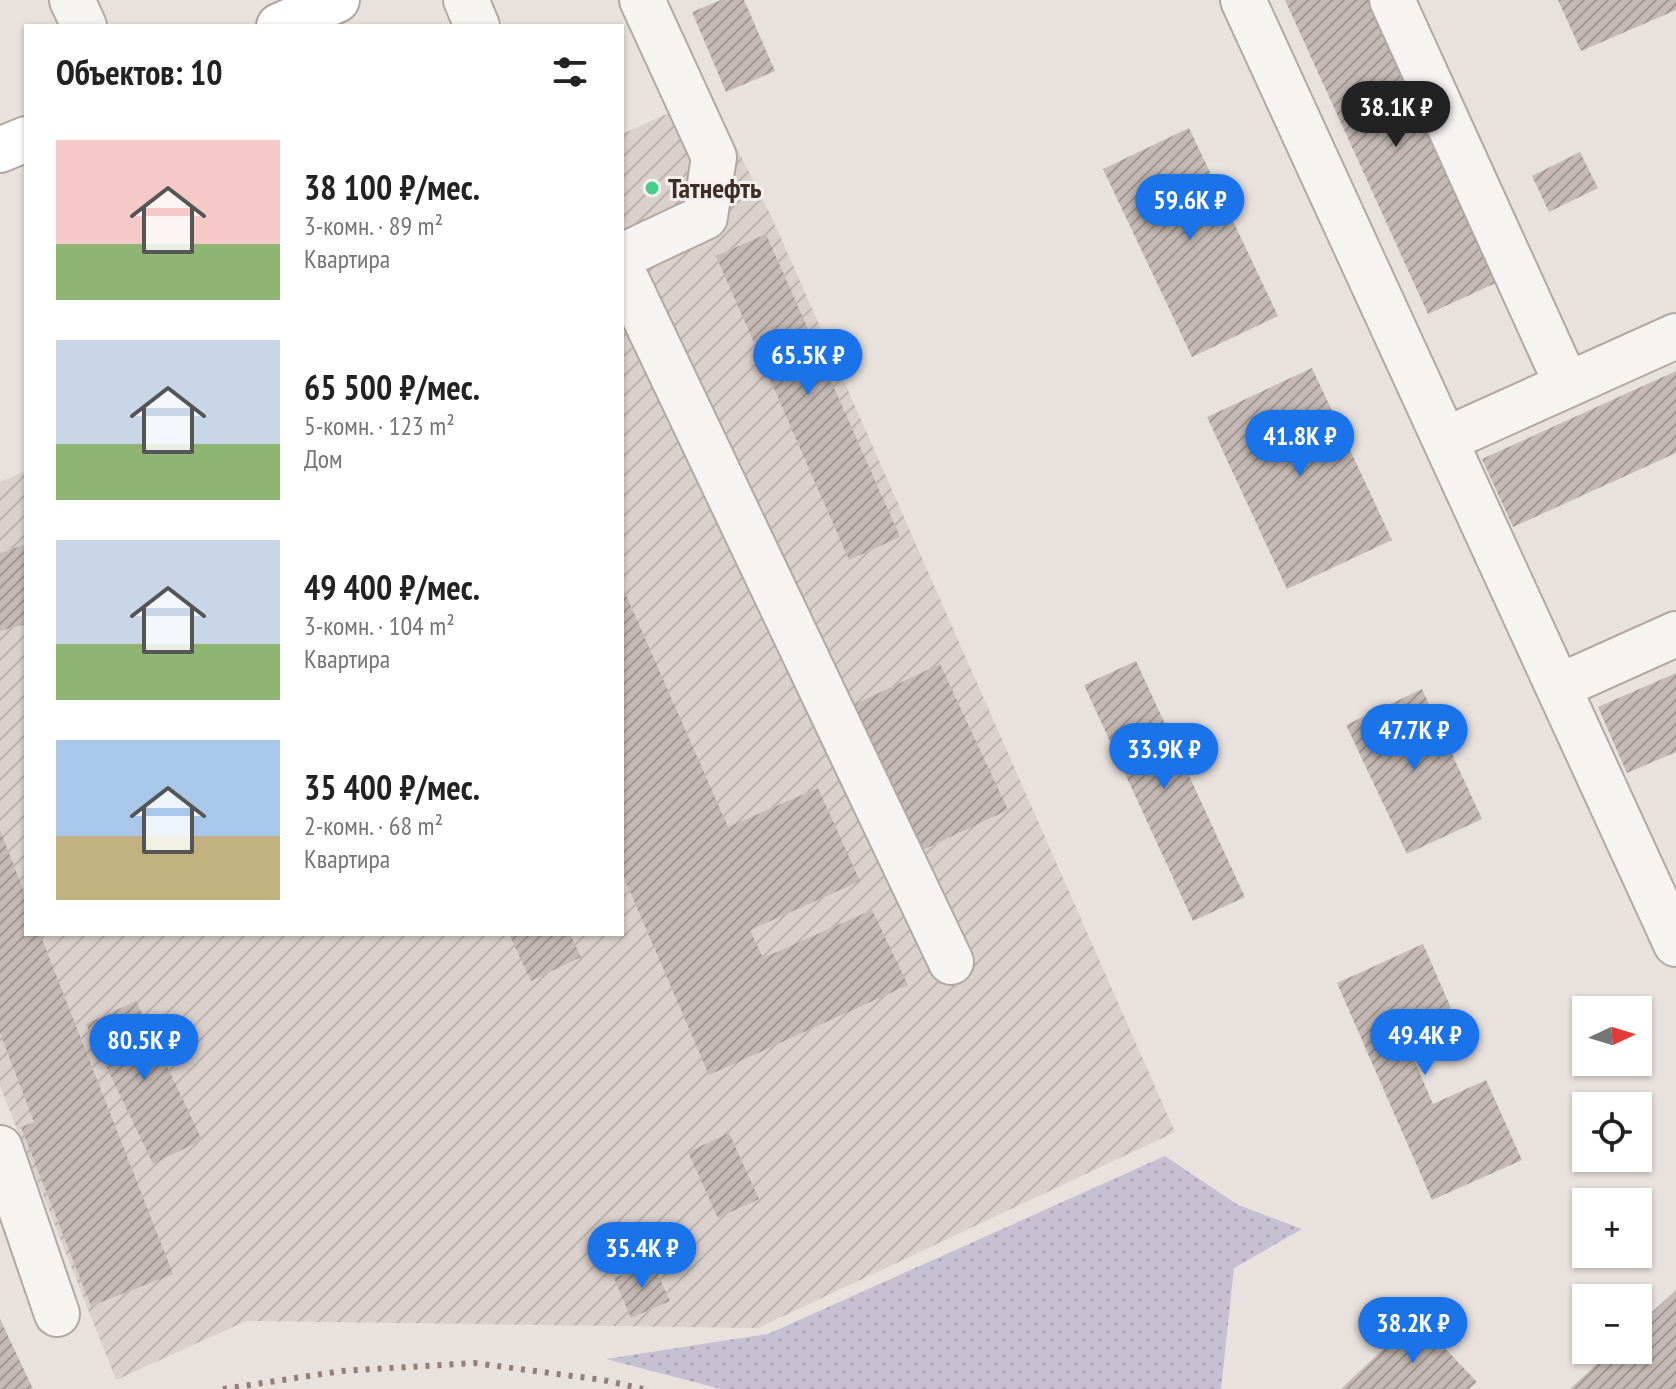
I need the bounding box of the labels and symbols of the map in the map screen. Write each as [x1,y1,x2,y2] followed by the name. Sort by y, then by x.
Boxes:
[1322,81,1470,149] pin: 38.1K ₽
[668,169,762,206] place label: Татнефть
[1116,174,1264,242] pin: 59.6K ₽
[643,179,661,197] marker: Татнефть
[734,329,882,397] pin: 65.5K ₽
[1226,410,1374,478] pin: 41.8K ₽
[1340,704,1488,772] pin: 47.7K ₽
[1090,723,1238,791] pin: 33.9K ₽
[1572,996,1652,1076] north arrow
[1351,1009,1499,1077] pin: 49.4K ₽
[70,1014,218,1082] pin: 80.5K ₽
[568,1222,716,1290] pin: 35.4K ₽
[1339,1297,1487,1365] pin: 38.2K ₽

